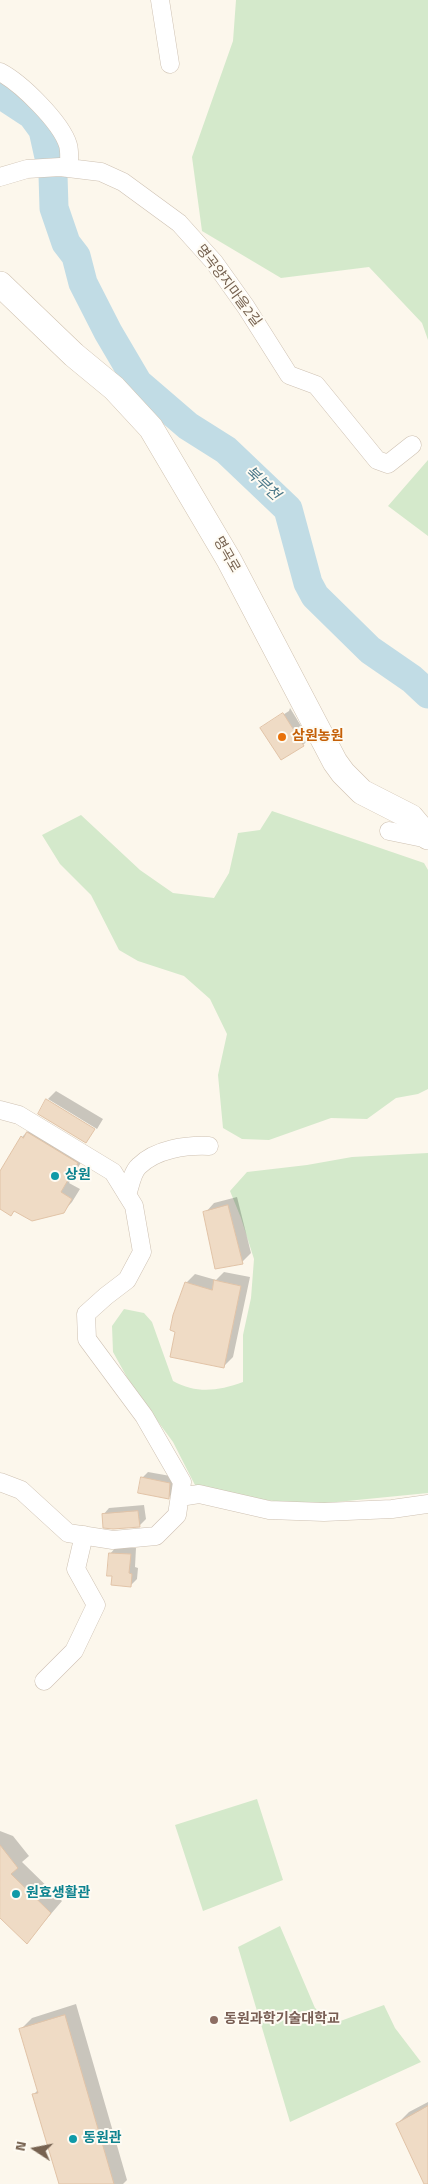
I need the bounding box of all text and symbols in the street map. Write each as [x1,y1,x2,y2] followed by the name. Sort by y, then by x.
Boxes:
[192,242,264,330] street label: 명곡양지마을2길
[241,463,283,505] water label: 북부천
[209,534,243,576] street label: 명곡로
[292,729,344,745] place label: 삼원농원
[276,731,288,743] marker: 삼원농원
[65,1168,91,1184] place label: 상원
[49,1170,61,1182] marker: 상원
[26,1886,90,1902] place label: 원효생활관
[10,1888,22,1900] marker: 원효생활관
[224,2012,340,2028] place label: 동원과학기술대학교
[208,2014,220,2026] marker: 동원과학기술대학교
[10,2124,60,2174] north arrow
[83,2131,122,2147] place label: 동원관
[67,2133,79,2145] marker: 동원관
[9,2139,31,2153] text: N

